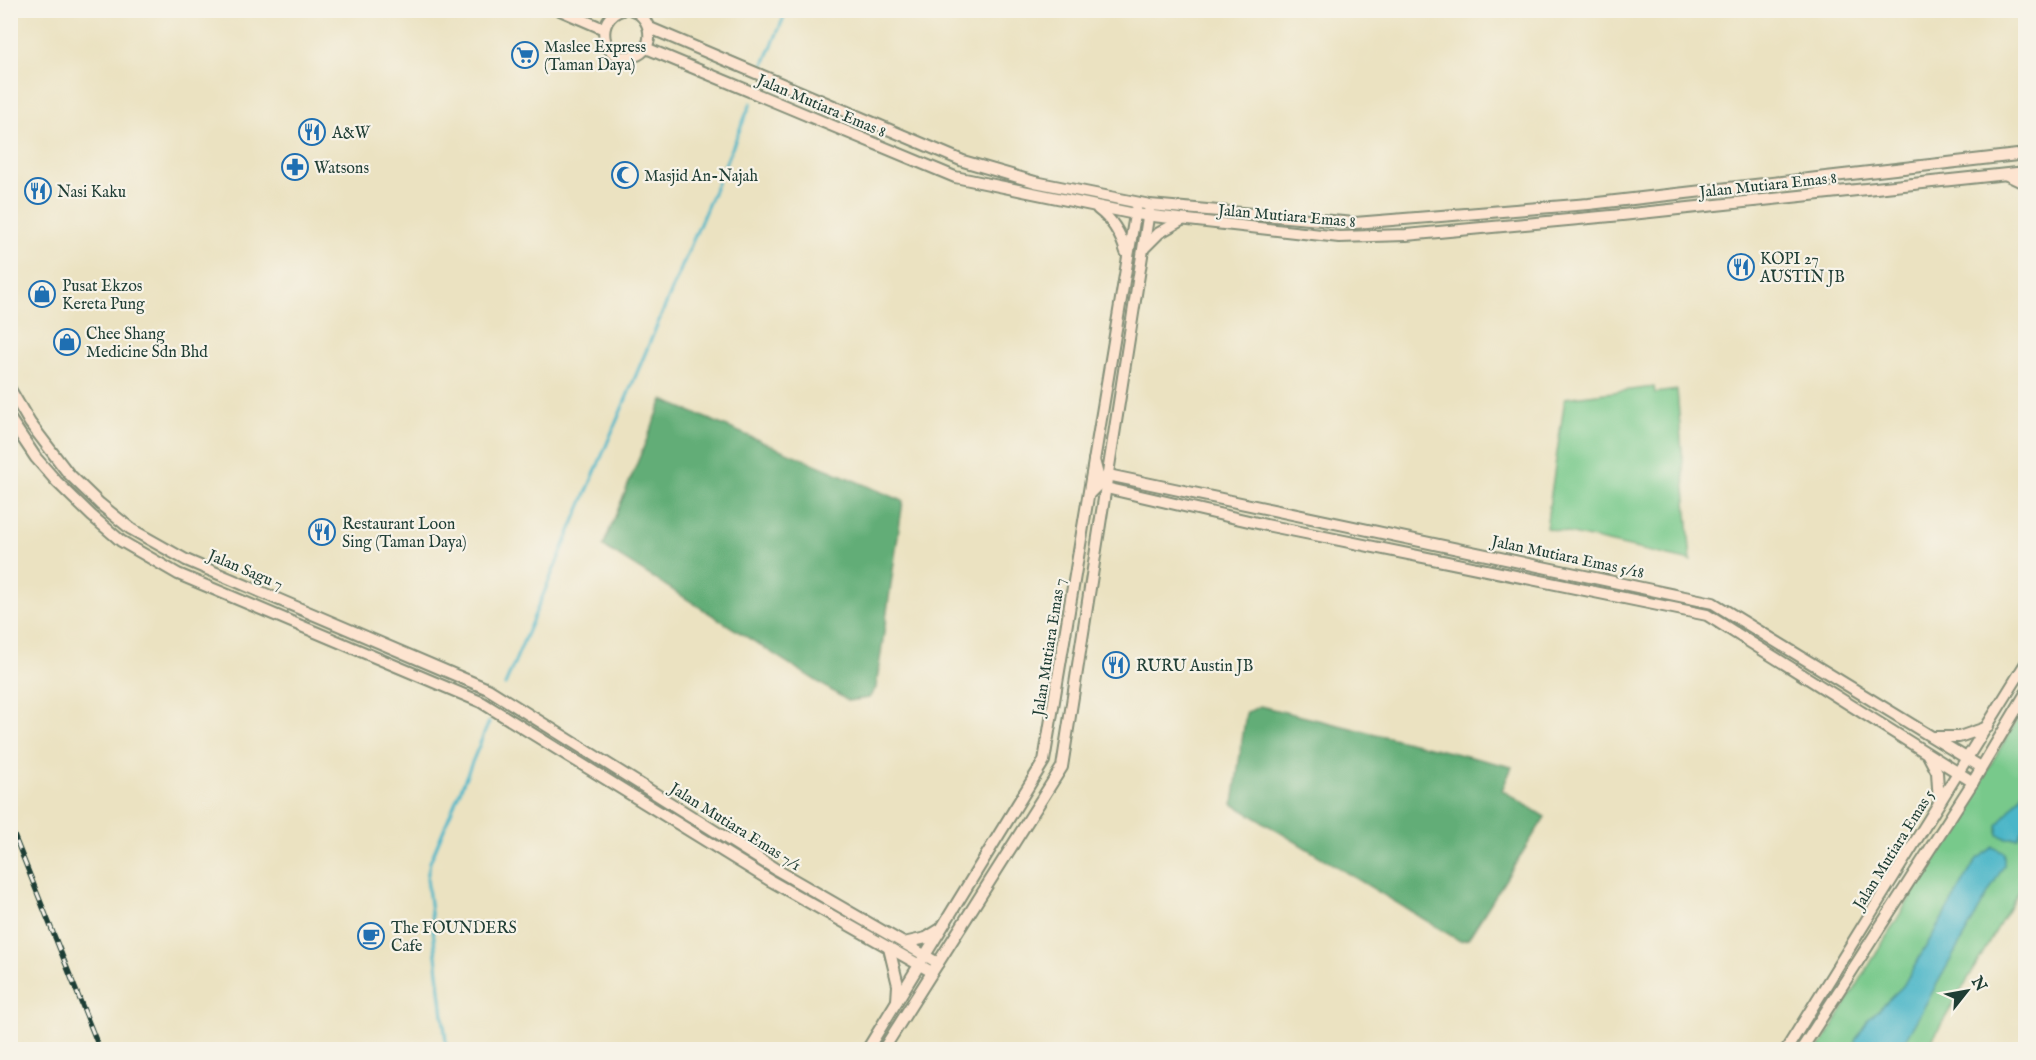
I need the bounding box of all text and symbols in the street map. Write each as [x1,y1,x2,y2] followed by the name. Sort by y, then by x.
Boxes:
[544,38,646,76] place label: Maslee Express (Taman Daya)
[510,40,540,70] supermarket icon: Maslee Express (Taman Daya)
[752,70,889,143] street label: Jalan Mutiara Emas 8
[297,117,327,147] restaurant icon: A&W
[331,124,371,144] place label: A&W
[280,152,310,182] pharmacy icon: Watsons
[314,159,369,179] place label: Watsons
[610,160,640,190] mosque icon: Masjid An-Najah
[644,167,758,187] place label: Masjid An-Najah
[1696,169,1838,203] street label: Jalan Mutiara Emas 8
[23,176,53,206] restaurant icon: Nasi Kaku
[57,183,126,203] place label: Nasi Kaku
[1215,201,1357,233] street label: Jalan Mutiara Emas 8
[1759,250,1845,288] place label: KOPI 27 AUSTIN JB
[1726,252,1756,282] restaurant icon: KOPI 27 AUSTIN JB
[62,277,145,315] place label: Pusat Ekzos Kereta Pung
[27,279,57,309] shop icon: Pusat Ekzos Kereta Pung
[86,325,208,363] place label: Chee Shang Medicine Sdn Bhd
[52,327,82,357] shop icon: Chee Shang Medicine Sdn Bhd
[342,515,466,553] place label: Restaurant Loon Sing (Taman Daya)
[307,517,337,547] restaurant icon: Restaurant Loon Sing (Taman Daya)
[1488,532,1646,584] street label: Jalan Mutiara Emas 5/18
[203,545,286,596] street label: Jalan Sagu 7
[1029,577,1071,720] street label: Jalan Mutiara Emas 7
[1101,650,1131,680] restaurant icon: RURU Austin JB
[1136,657,1253,677] place label: RURU Austin JB
[664,778,804,876] street label: Jalan Mutiara Emas 7/1
[1849,786,1940,915] street label: Jalan Mutiara Emas 5
[391,919,517,957] place label: The FOUNDERS Cafe
[356,921,386,951] cafe icon: The FOUNDERS Cafe
[1937,961,1997,1021] north arrow
[1965,972,1990,996] text: N

